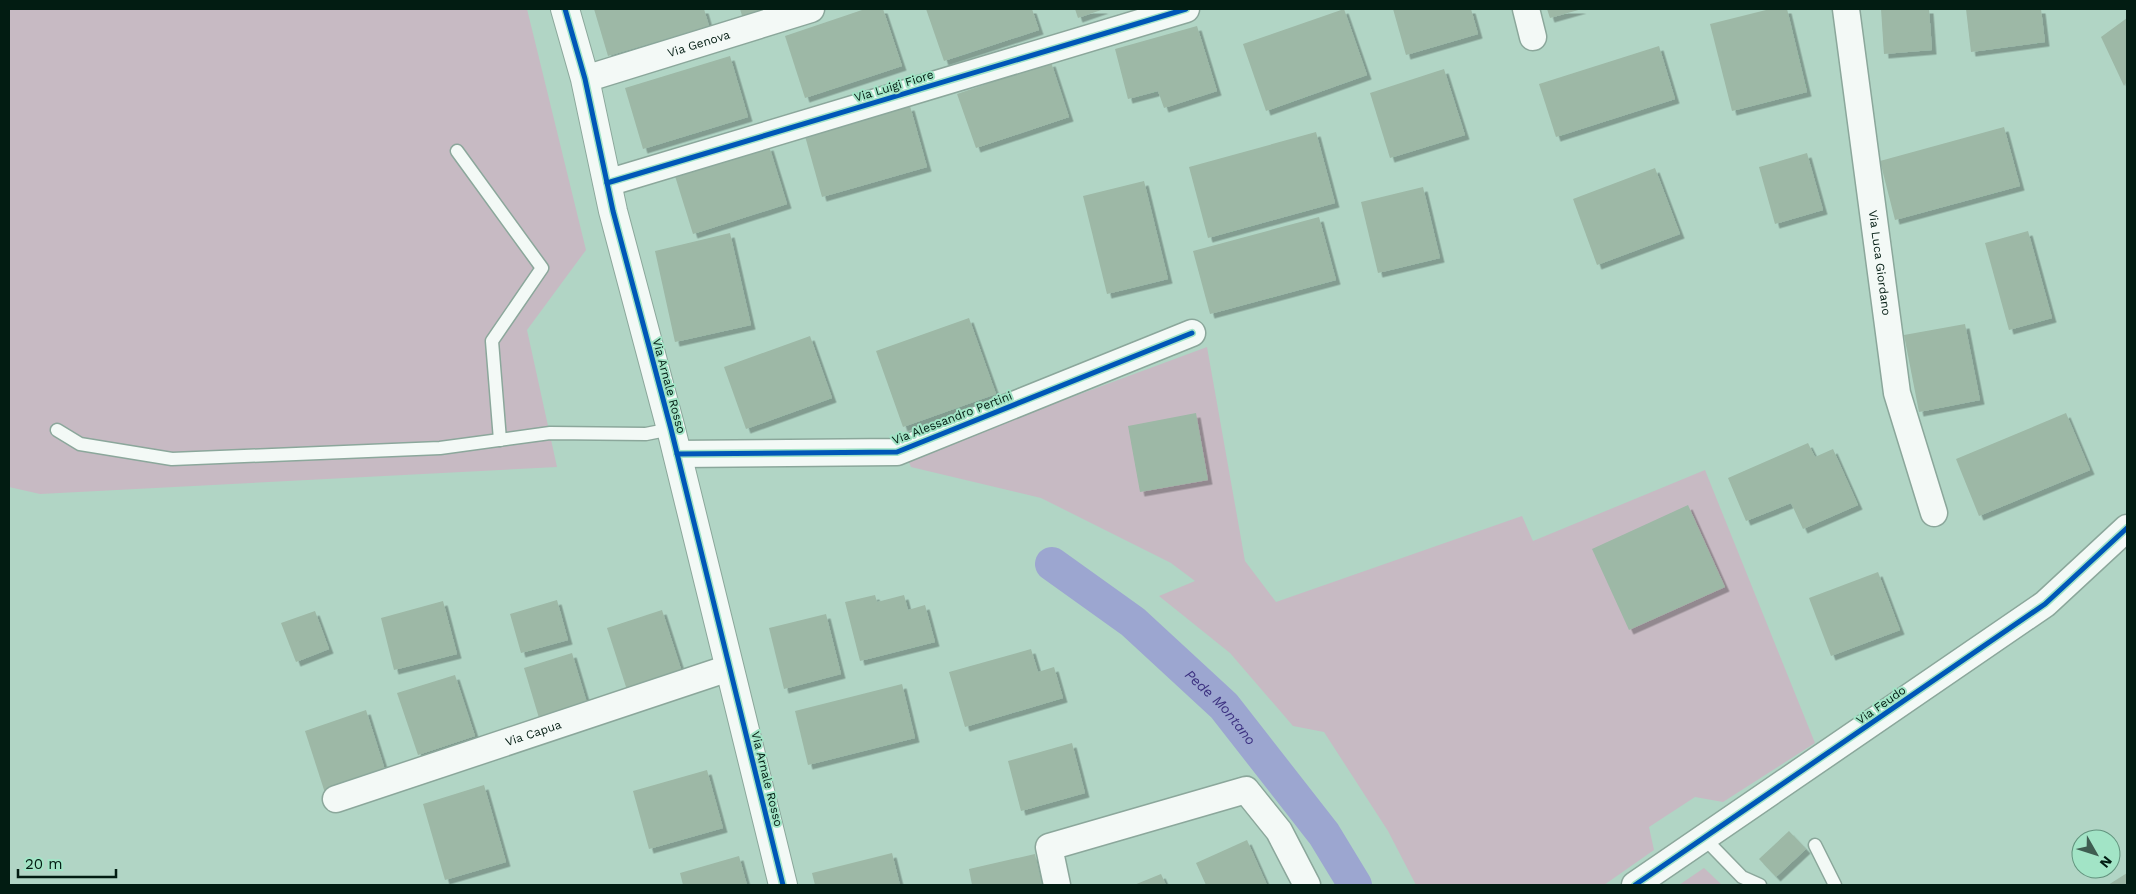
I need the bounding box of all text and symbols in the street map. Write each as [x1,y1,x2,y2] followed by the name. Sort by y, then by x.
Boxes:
[666,27,732,60] street label: Via Genova
[853,67,935,105] street label: Via Luigi Fiore
[1866,209,1894,316] street label: Via Luca Giordano
[650,337,688,435] street label: Via Arnale Rosso
[890,389,1014,447] street label: Via Alessandro Pertini
[1182,666,1259,748] water label: Pede Montano
[1854,683,1908,727] street label: Via Feudo
[503,717,563,749] street label: Via Capua
[748,730,786,828] street label: Via Arnale Rosso
[2071,829,2121,879] north arrow
[18,846,115,878] scale bar
[2097,853,2116,871] text: N
[25,855,63,873] text: 20 m

